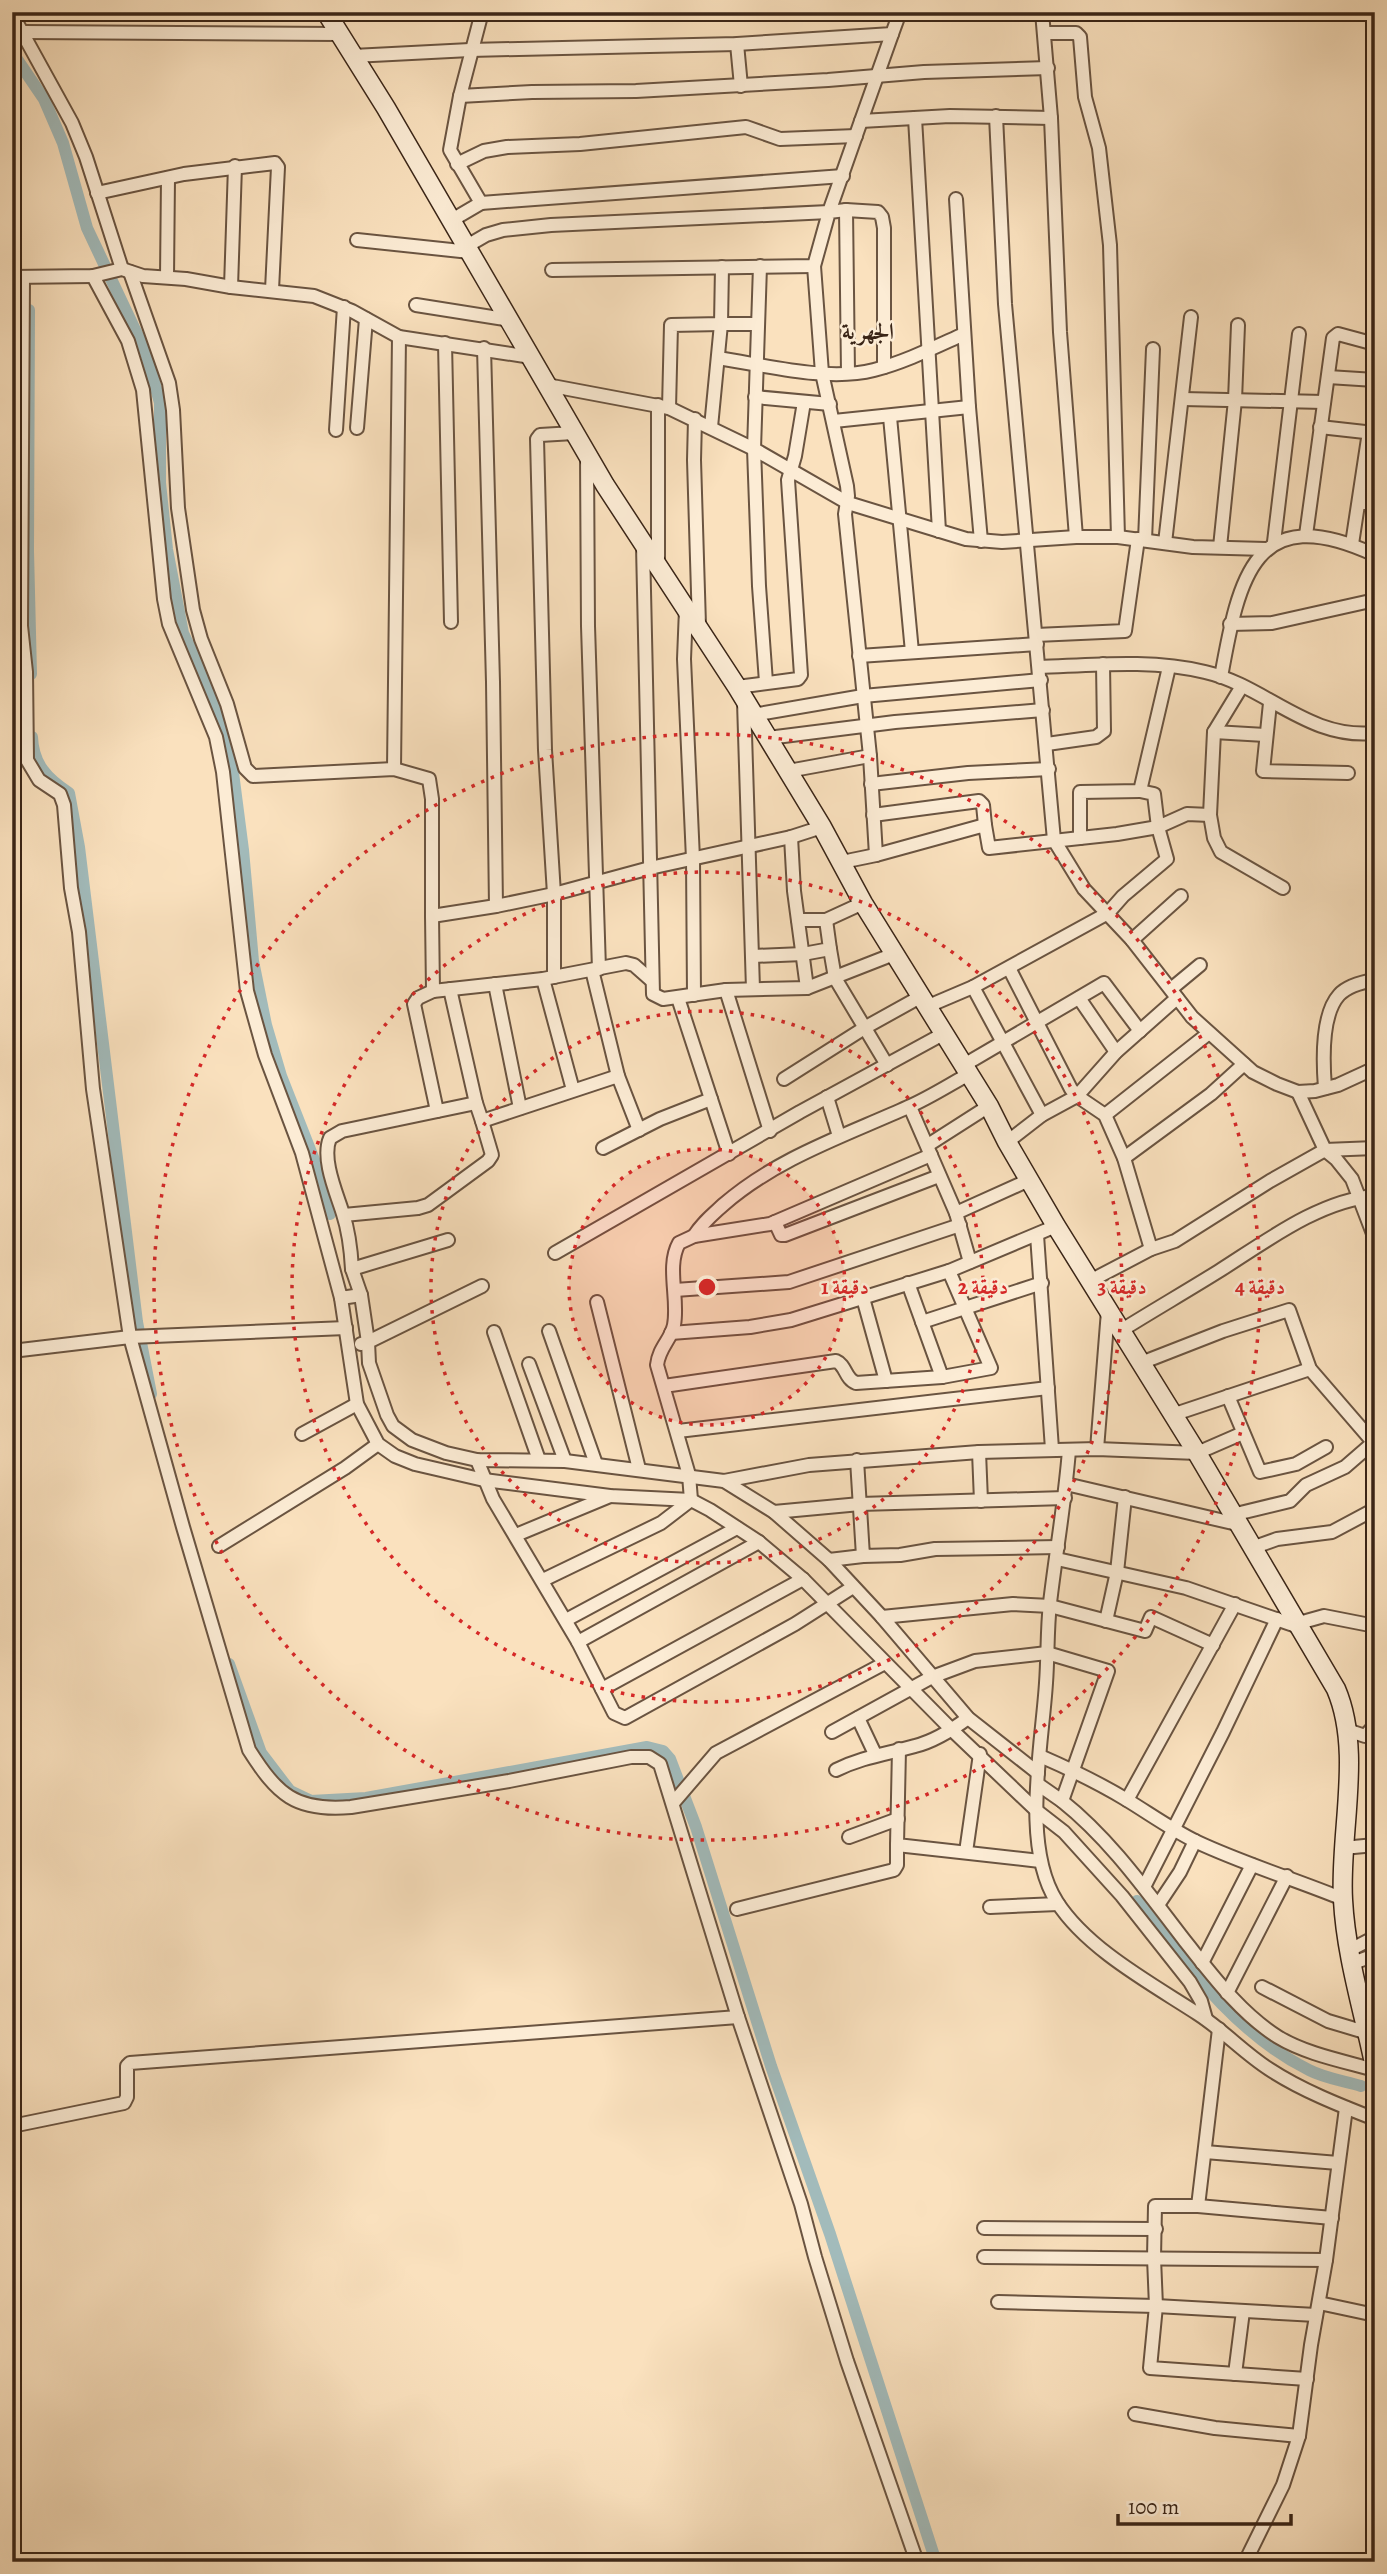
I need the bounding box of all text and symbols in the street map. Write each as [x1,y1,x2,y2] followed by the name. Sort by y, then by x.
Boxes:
[842,316,894,347] district label: الجهرية
[821,1273,869,1301] text: 1 دقيقة
[958,1273,1008,1301] text: 2 دقيقة
[1097,1273,1147,1301] text: 3 دقيقة
[1235,1273,1285,1301] text: 4 دقيقة
[695,1275,719,1299] centre of rings
[1118,2483,1291,2527] scale bar
[1128,2493,1179,2521] text: 100 m

